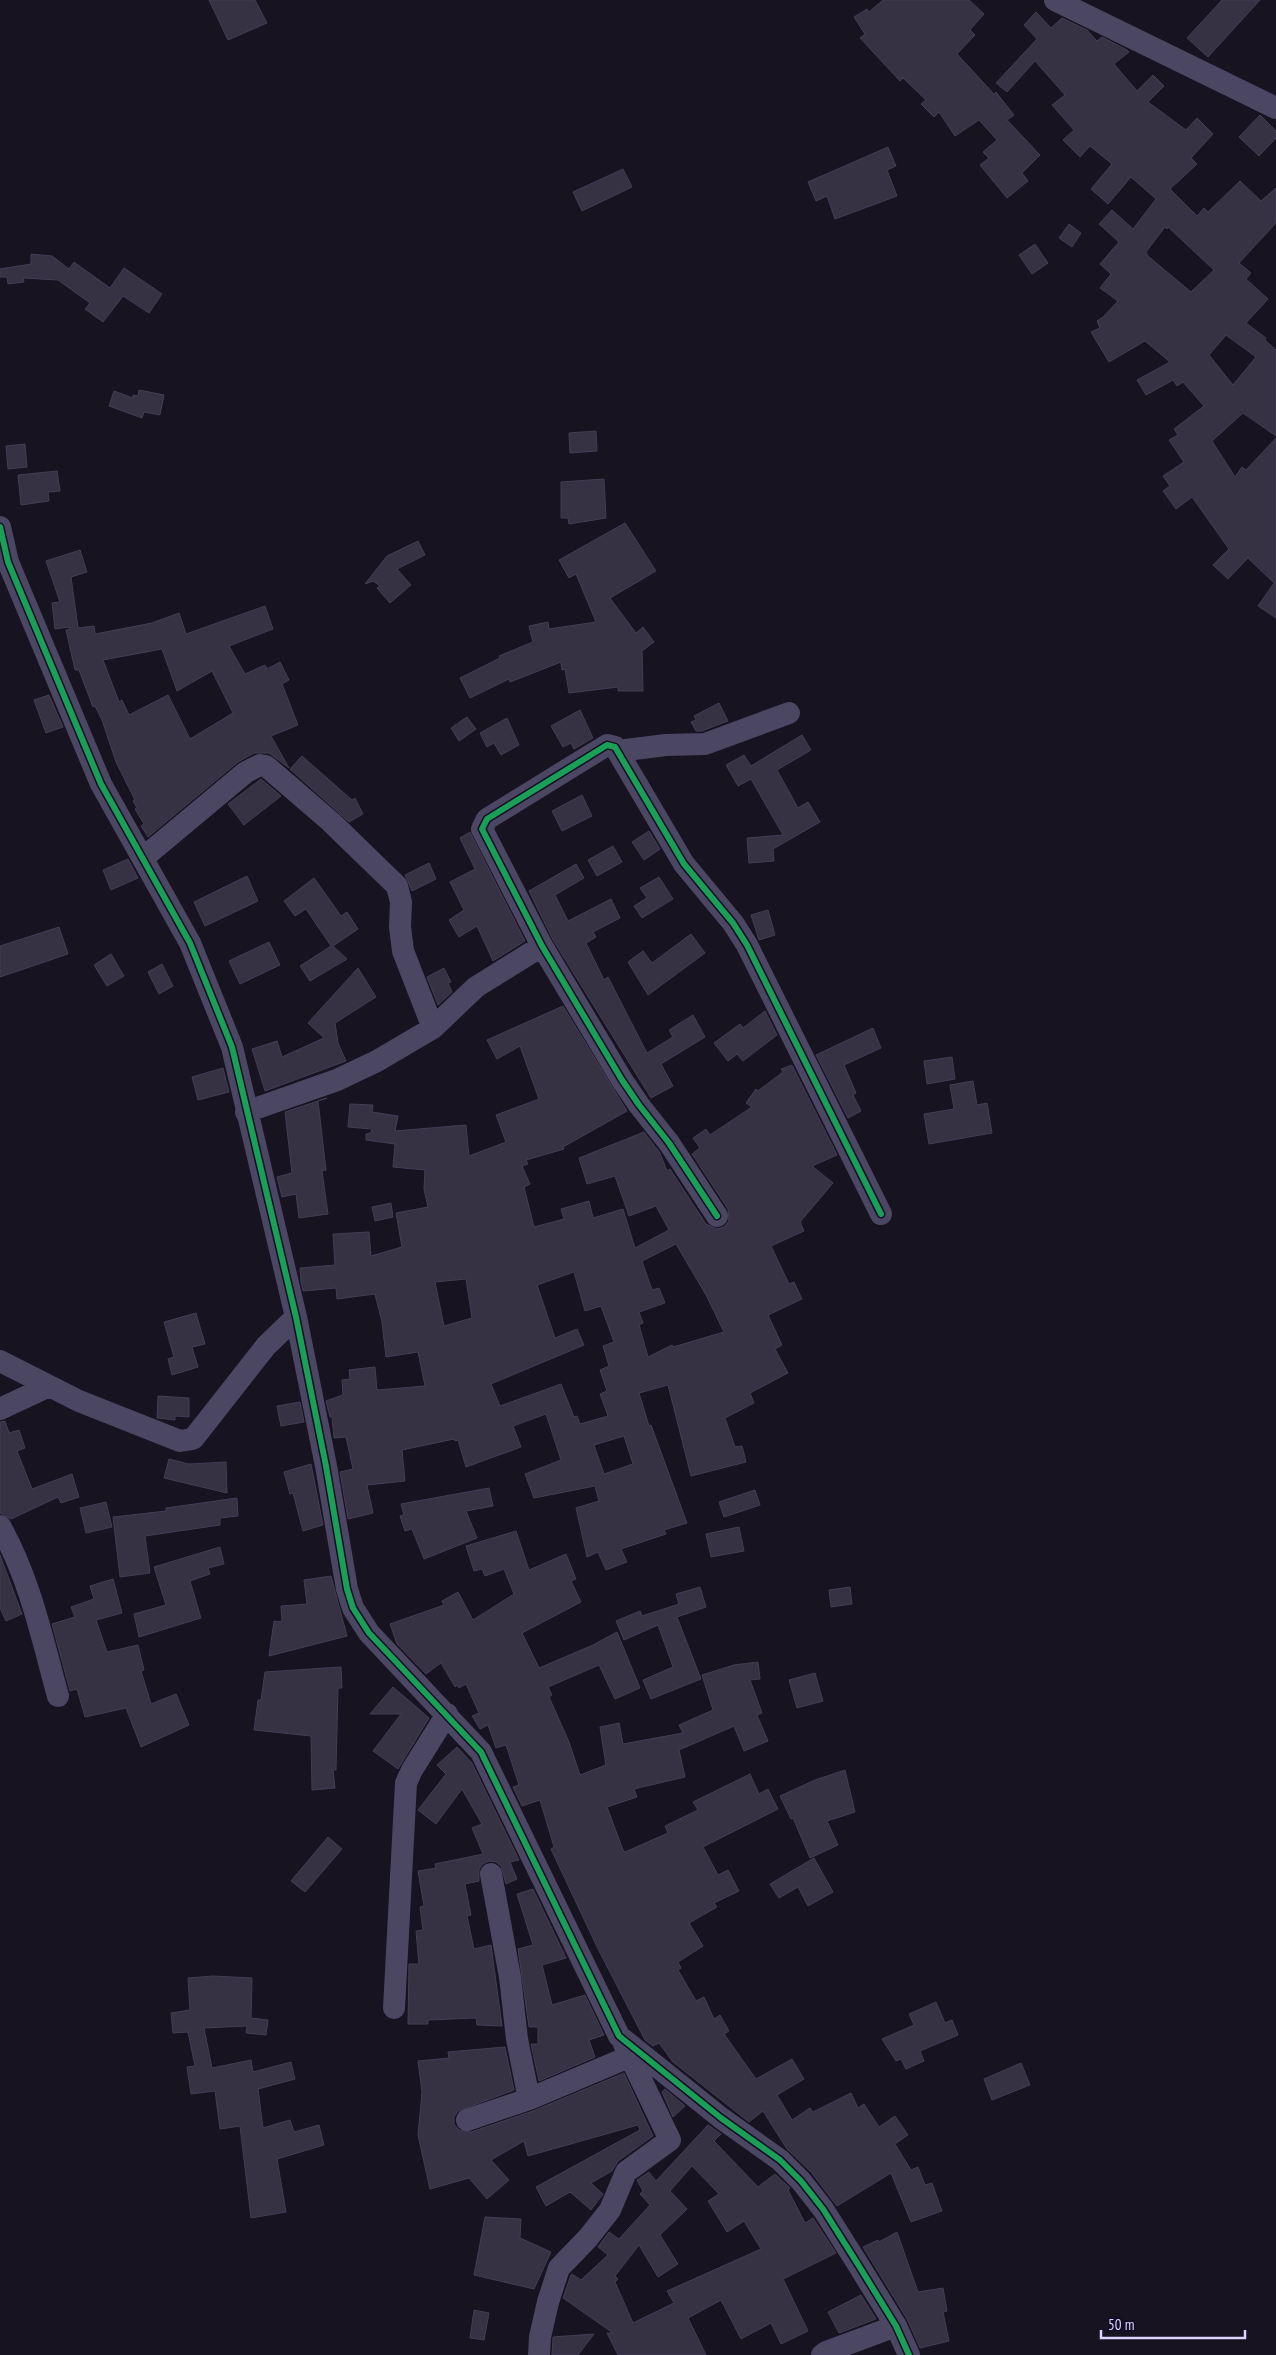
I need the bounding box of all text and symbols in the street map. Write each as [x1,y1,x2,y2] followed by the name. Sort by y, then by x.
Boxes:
[1101,2308,1245,2340] scale bar
[1108,2315,1134,2334] text: 50 m

